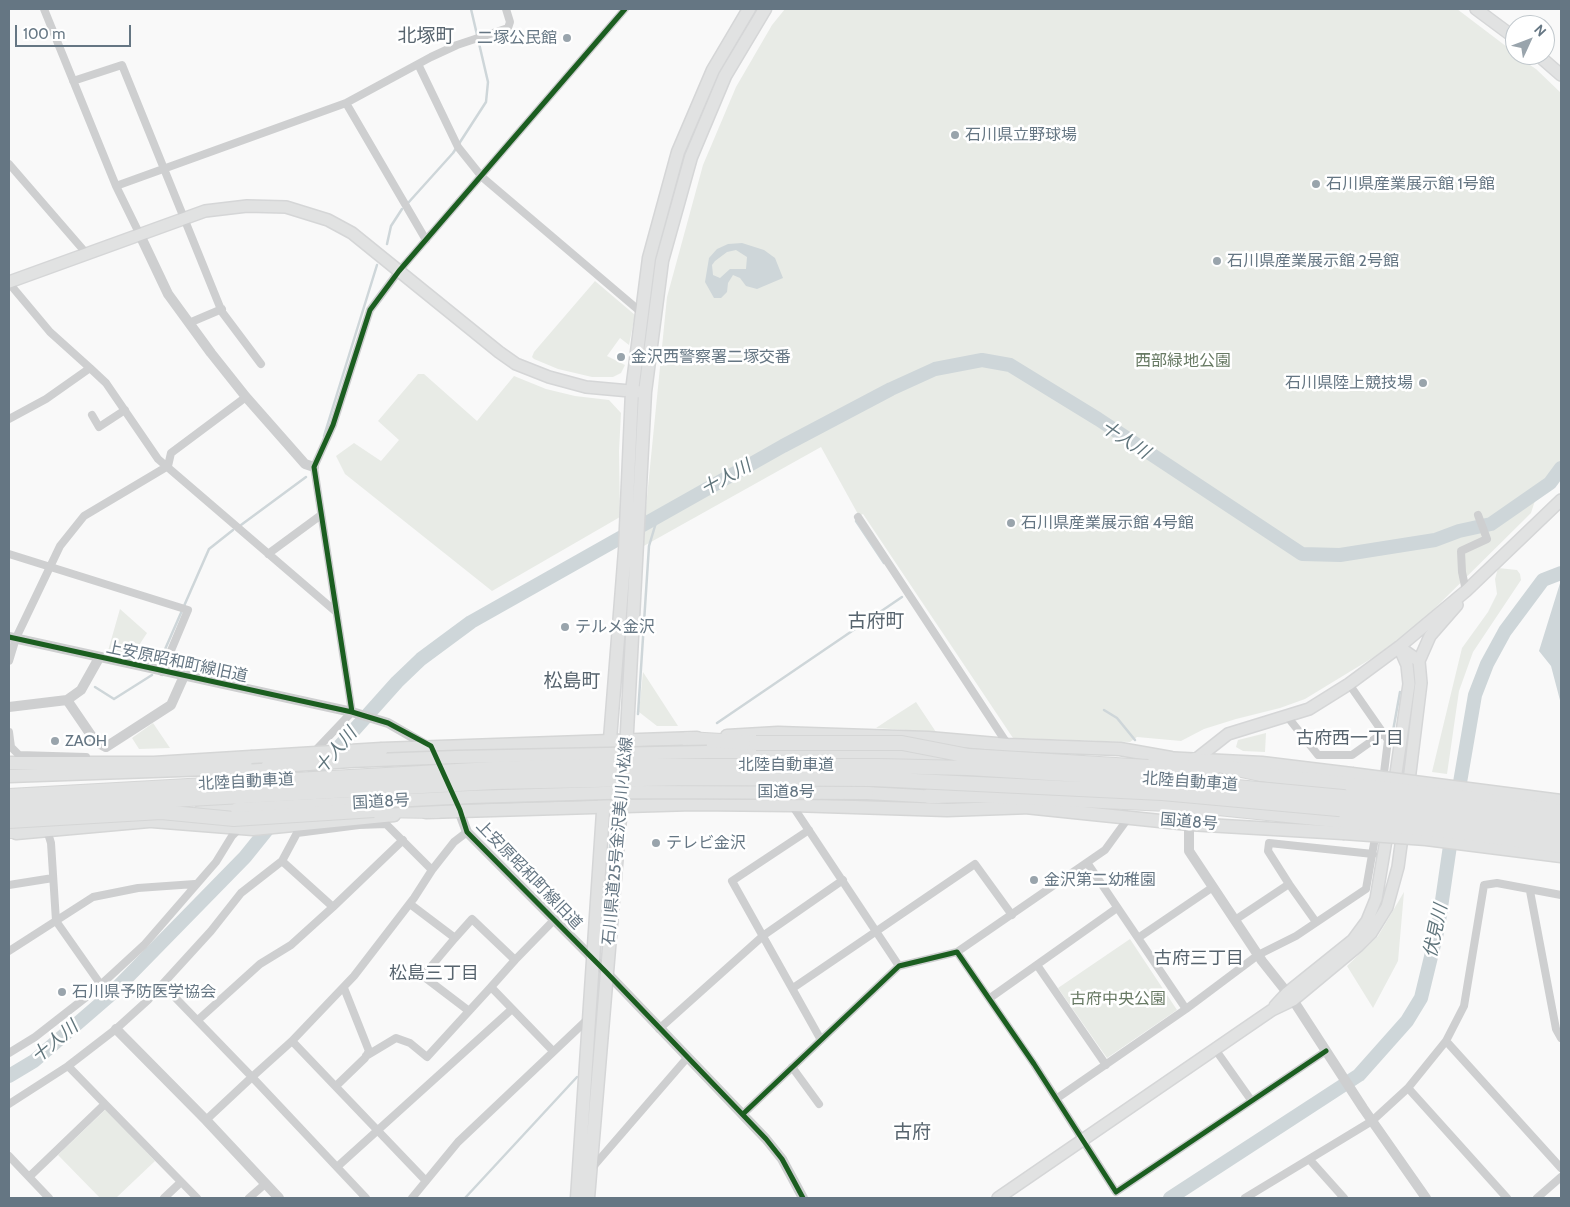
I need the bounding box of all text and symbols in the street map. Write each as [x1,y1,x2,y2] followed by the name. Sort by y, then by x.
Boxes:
[18,15,134,47] scale bar
[1505,15,1555,65] north arrow
[1530,21,1550,40] text: N
[23,25,65,43] text: 100 m
[398,25,454,47] district label: 北塚町
[477,28,557,48] place label: 二塚公民館
[561,32,573,44] marker: 二塚公民館
[965,125,1077,145] place label: 石川県立野球場
[949,129,961,141] marker: 石川県立野球場
[1326,174,1495,194] place label: 石川県産業展示館 1号館
[1310,178,1322,190] marker: 石川県産業展示館 1号館
[1227,251,1399,271] place label: 石川県産業展示館 2号館
[1211,255,1223,267] marker: 石川県産業展示館 2号館
[631,347,791,367] place label: 金沢西警察署二塚交番
[615,351,627,363] marker: 金沢西警察署二塚交番
[1135,351,1231,371] park label: 西部緑地公園
[1285,373,1413,393] place label: 石川県陸上競技場
[1417,377,1429,389] marker: 石川県陸上競技場
[1096,416,1154,464] water label: 十人川
[697,455,755,501] water label: 十人川
[1021,513,1194,533] place label: 石川県産業展示館 4号館
[1005,517,1017,529] marker: 石川県産業展示館 4号館
[848,610,904,632] district label: 古府町
[575,617,655,637] place label: テルメ金沢
[559,621,571,633] marker: テルメ金沢
[105,638,249,686] street label: 上安原昭和町線旧道
[544,670,600,692] district label: 松島町
[310,723,362,779] water label: 十人川
[1296,728,1404,750] district label: 古府西一丁目
[65,731,107,751] place label: ZAOH
[49,735,61,747] marker: ZAOH
[599,736,637,946] street label: 石川県道25号金沢美川小松線
[738,755,834,775] street label: 北陸自動車道
[1141,769,1239,795] street label: 北陸自動車道
[198,770,294,794] street label: 北陸自動車道
[757,782,815,802] street label: 国道8号
[352,791,410,813] street label: 国道8号
[1159,810,1219,834] street label: 国道8号
[472,817,586,933] street label: 上安原昭和町線旧道
[666,833,746,853] place label: テレビ金沢
[650,837,662,849] marker: テレビ金沢
[1044,870,1156,890] place label: 金沢第二幼稚園
[1028,874,1040,886] marker: 金沢第二幼稚園
[1420,902,1452,960] water label: 伏見川
[1154,948,1244,970] district label: 古府三丁目
[389,963,479,985] district label: 松島三丁目
[72,982,216,1002] place label: 石川県予防医学協会
[56,986,68,998] marker: 石川県予防医学協会
[1070,989,1166,1009] park label: 古府中央公園
[27,1016,83,1068] water label: 十人川
[893,1121,931,1143] district label: 古府

